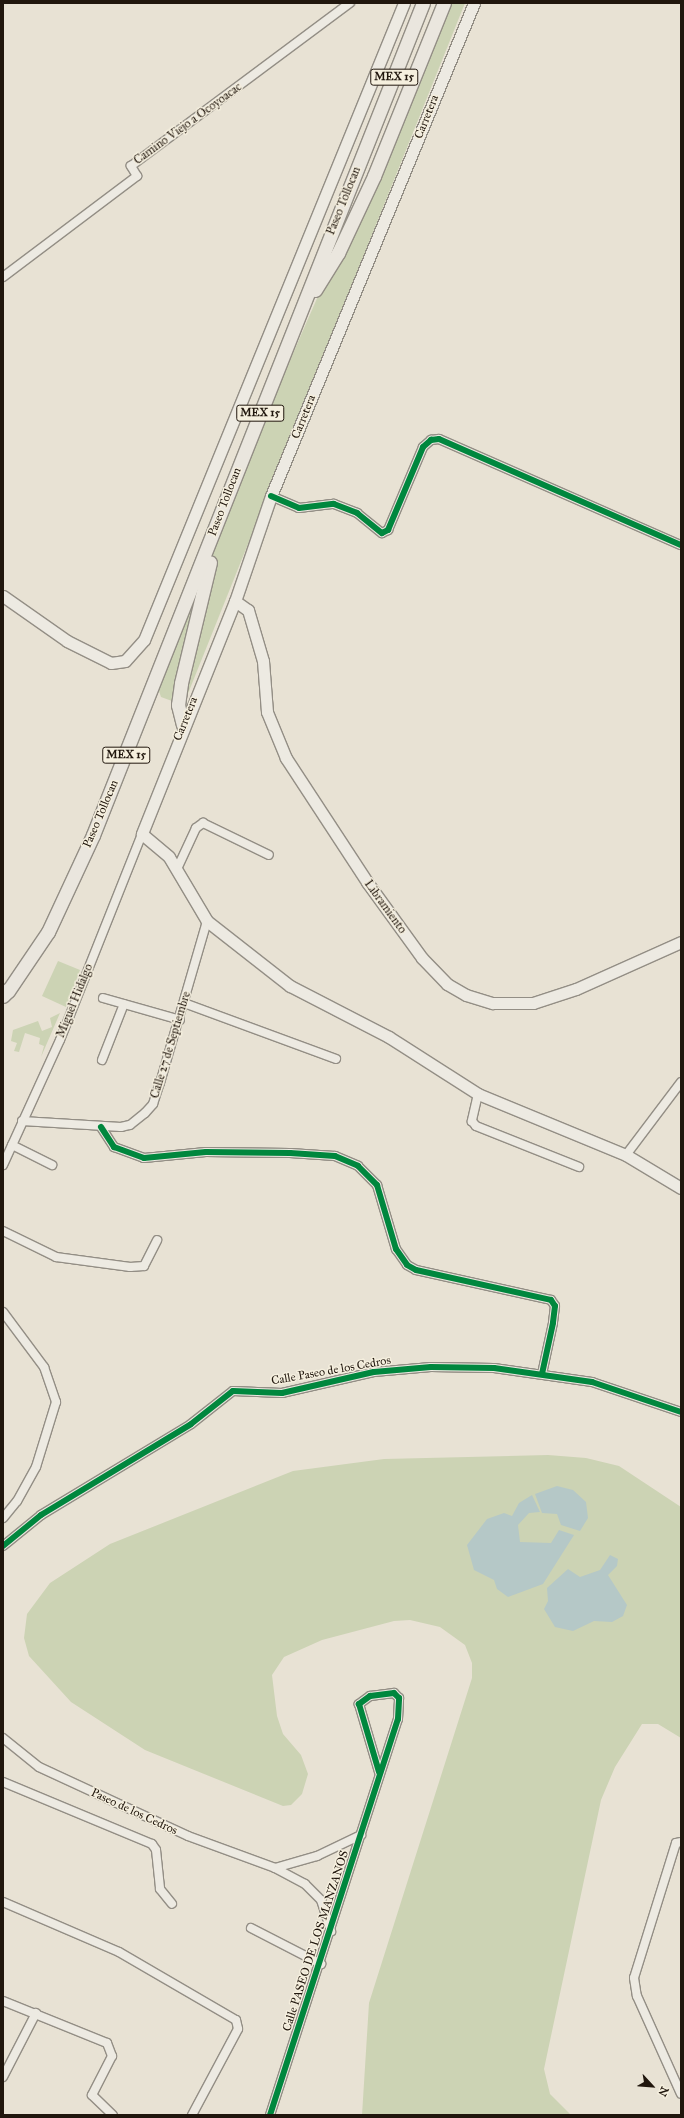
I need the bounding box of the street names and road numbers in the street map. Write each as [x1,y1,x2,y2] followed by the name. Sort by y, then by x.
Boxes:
[370,68,418,86] road number: MEX 15
[131,80,245,168] street label: Camino Viejo a Ocoyoacac
[412,93,442,141] street label: Carretera
[324,165,364,237] street label: Paseo Tollocan
[289,393,319,441] street label: Carretera
[236,404,284,422] road number: MEX 15
[205,466,245,538] street label: Paseo Tollocan
[171,695,201,743] street label: Carretera
[102,746,150,764] road number: MEX 15
[80,778,122,850] street label: Paseo Tollocan
[361,877,409,937] street label: Libramiento
[54,962,96,1040] street label: Miguel Hidalgo
[148,990,194,1100] street label: Calle 27 de Septiembre
[270,1353,392,1389] street label: Calle Paseo de los Cedros
[88,1786,180,1838] street label: Paseo de los Cedros
[280,1849,352,2033] street label: Calle PASEO DE LOS MANZANOS

